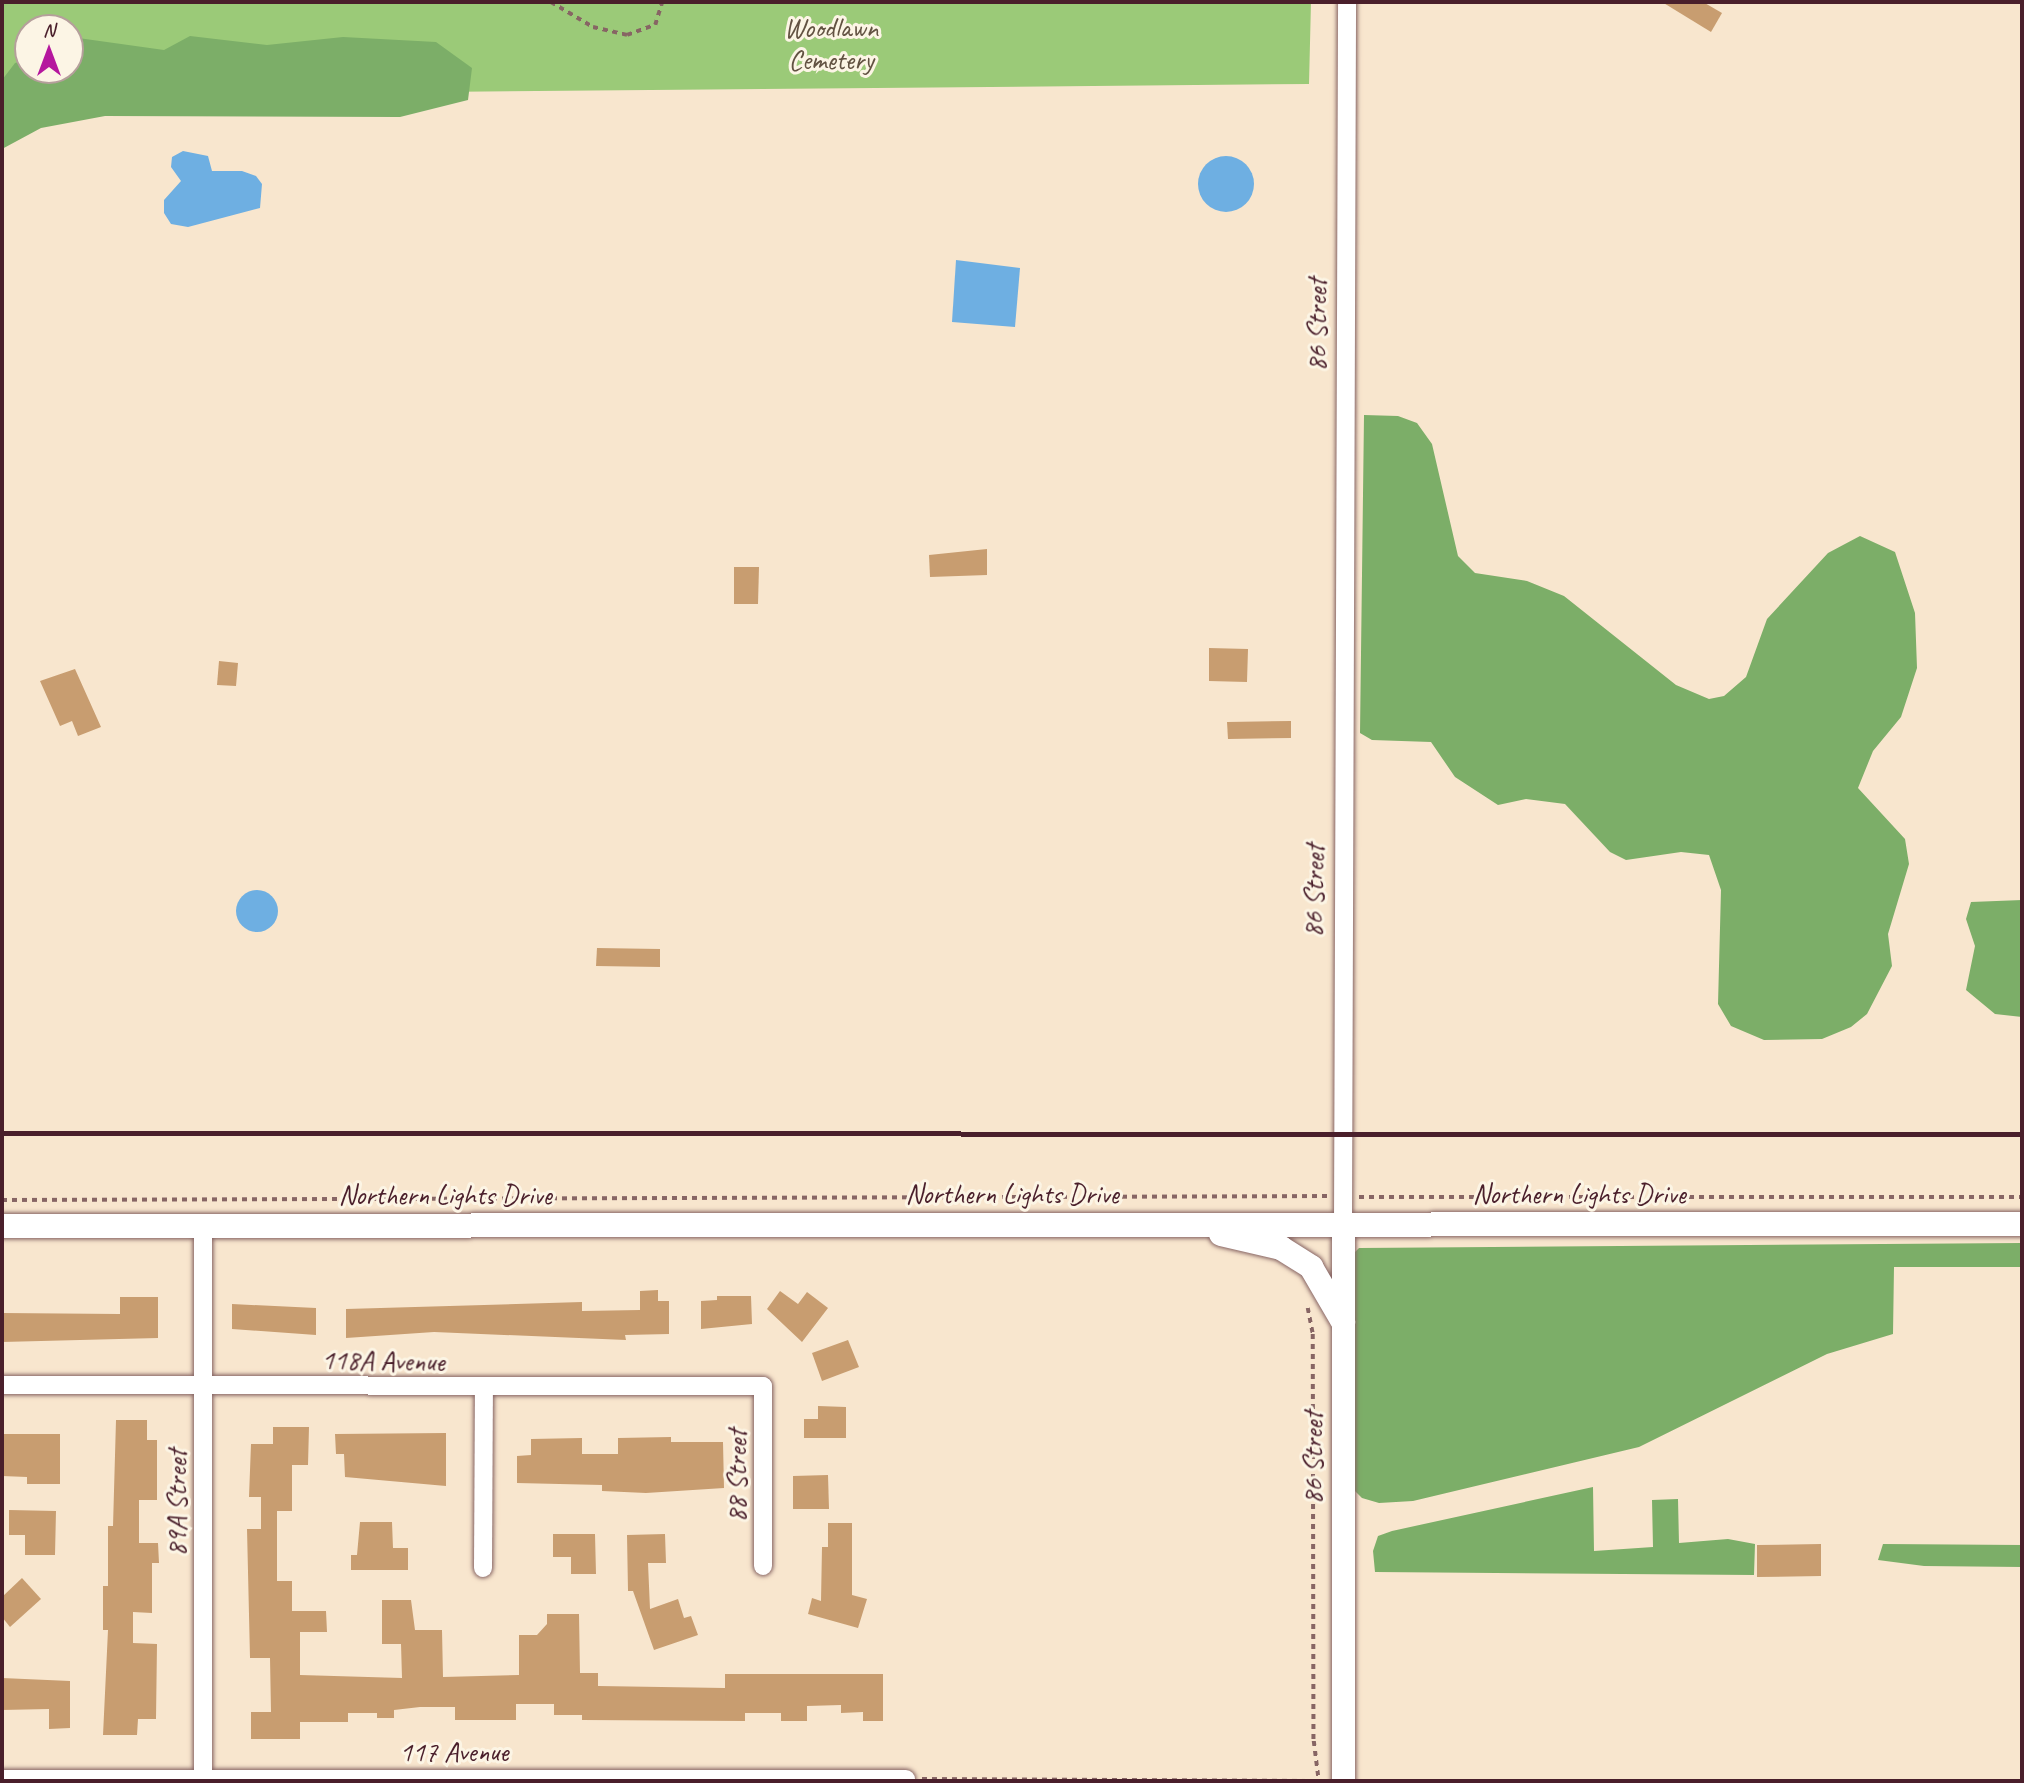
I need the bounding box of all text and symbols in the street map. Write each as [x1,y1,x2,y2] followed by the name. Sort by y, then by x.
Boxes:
[784,11,878,77] park label: Woodlawn Cemetery
[14,14,84,84] north arrow
[43,18,55,42] text: N
[1300,279,1334,371] street label: 86 Street
[1296,844,1332,938] street label: 86 Street
[905,1177,1119,1211] street label: Northern Lights Drive
[1472,1177,1686,1211] street label: Northern Lights Drive
[338,1178,552,1212] street label: Northern Lights Drive
[321,1343,445,1379] street label: 118A Avenue
[1296,1412,1330,1504] street label: 86 Street
[720,1430,754,1522] street label: 88 Street
[160,1449,194,1557] street label: 89A Street
[400,1735,508,1769] street label: 117 Avenue

